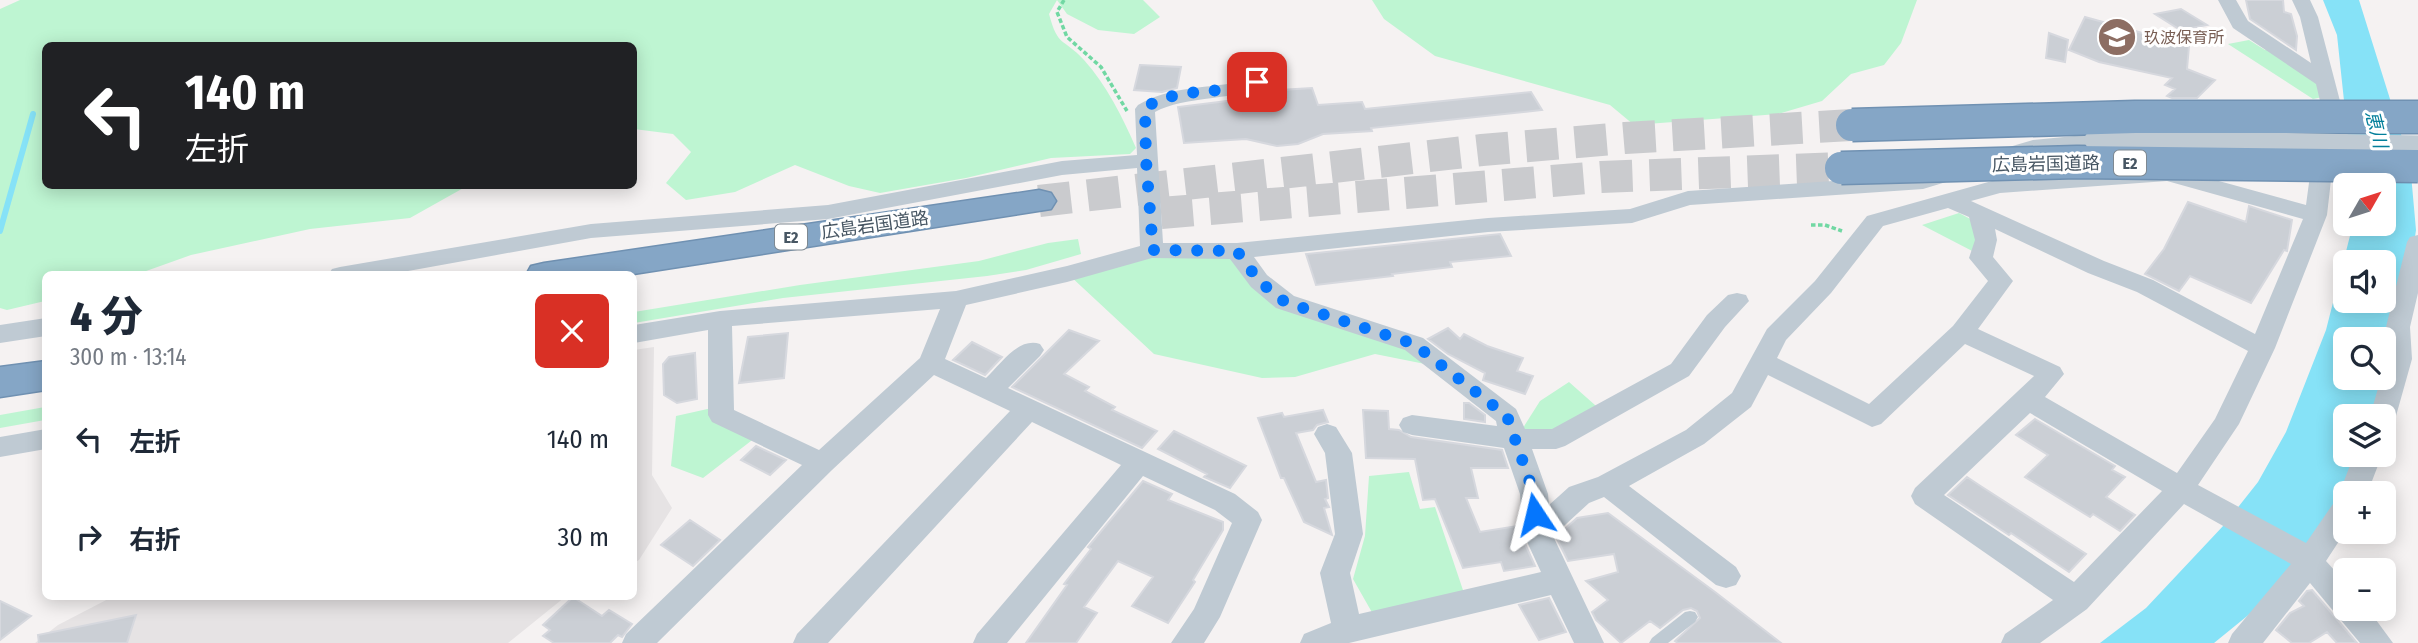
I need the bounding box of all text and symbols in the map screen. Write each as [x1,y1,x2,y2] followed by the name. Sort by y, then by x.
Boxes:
[2096,16,2138,58] school or university icon: 玖波保育所
[2144,28,2224,47] place label: 玖波保育所
[1227,52,1287,112] pin
[185,63,305,122] text: 140 m
[1238,63,1276,101] icon: arrive
[70,70,161,161] icon: left
[2361,108,2393,152] water label: 恵川
[185,130,249,168] text: 左折
[2114,150,2146,176] road number: E2
[1992,152,2100,176] street label: 広島岩国道路
[2333,173,2396,236] north arrow
[2333,173,2396,621] map controls
[820,207,930,243] street label: 広島岩国道路
[775,224,807,249] road number: E2
[2333,250,2396,313] button: sound
[70,292,142,342] text: 4 分
[535,294,609,368] button: close
[2333,327,2396,390] button: search
[70,343,187,371] text: 300 m · 13:14
[2333,404,2396,467] button: layers
[70,420,108,458] icon: left
[547,424,609,455] text: 140 m
[129,427,181,458] text: 左折
[1498,477,1572,551] position arrow
[2333,481,2396,544] button: +
[70,518,108,556] icon: right
[558,522,609,553] text: 30 m
[129,525,181,556] text: 右折
[2333,558,2396,621] button: −

